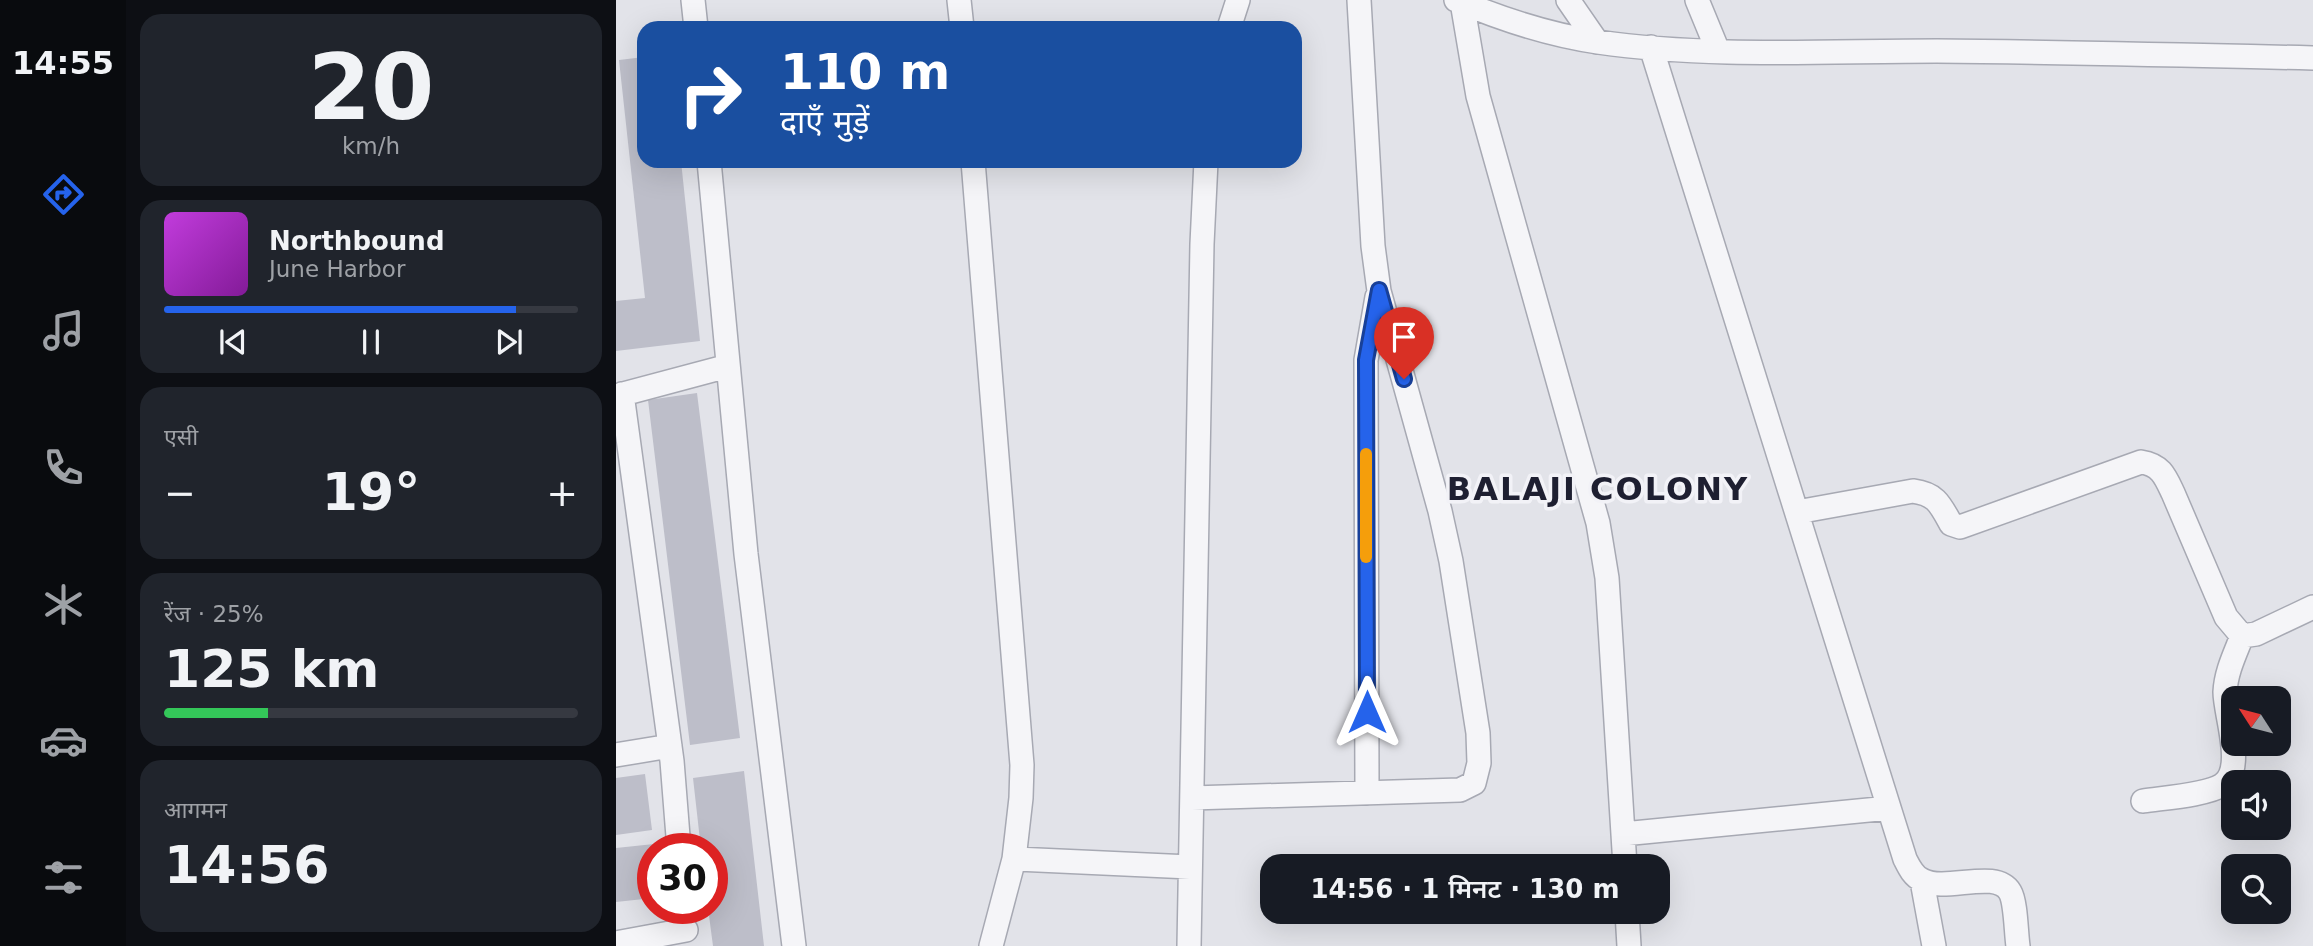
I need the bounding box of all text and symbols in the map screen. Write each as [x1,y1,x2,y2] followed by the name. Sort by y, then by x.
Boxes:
[308,35,434,140] text: 20
[12,44,114,82] text: 14:55
[780,44,950,101] text: 110 m
[665,49,756,140] icon: right
[780,103,869,141] text: दाएँ मुड़ें
[342,133,400,159] text: km/h
[39,170,88,219] icon: directions
[269,226,445,256] text: Northbound
[269,256,405,282] text: June Harbor
[39,306,88,355] icon: music
[1374,307,1434,379] pin
[1385,318,1423,356] icon: arrive
[214,323,252,361] icon: previous
[352,323,390,361] icon: pause
[490,323,528,361] icon: next
[164,424,198,450] text: एसी
[39,443,88,492] icon: phone
[322,462,420,522] text: 19°
[1447,470,1749,508] district label: BALAJI COLONY
[164,471,196,515] text: −
[546,471,578,515] text: +
[39,580,88,629] icon: climate
[164,601,264,627] text: रेंज · 25%
[164,639,379,699] text: 125 km
[1330,675,1404,749] position arrow
[2221,686,2291,756] north arrow
[2221,686,2291,924] map controls
[39,716,88,765] icon: car
[2221,770,2291,840] button: sound
[164,797,227,823] text: आगमन
[637,833,728,924] speed limit sign: 30
[164,835,330,895] text: 14:56
[39,853,88,902] icon: filters
[2221,854,2291,924] button: search
[1310,874,1620,904] text: 14:56 · 1 मिनट · 130 m

